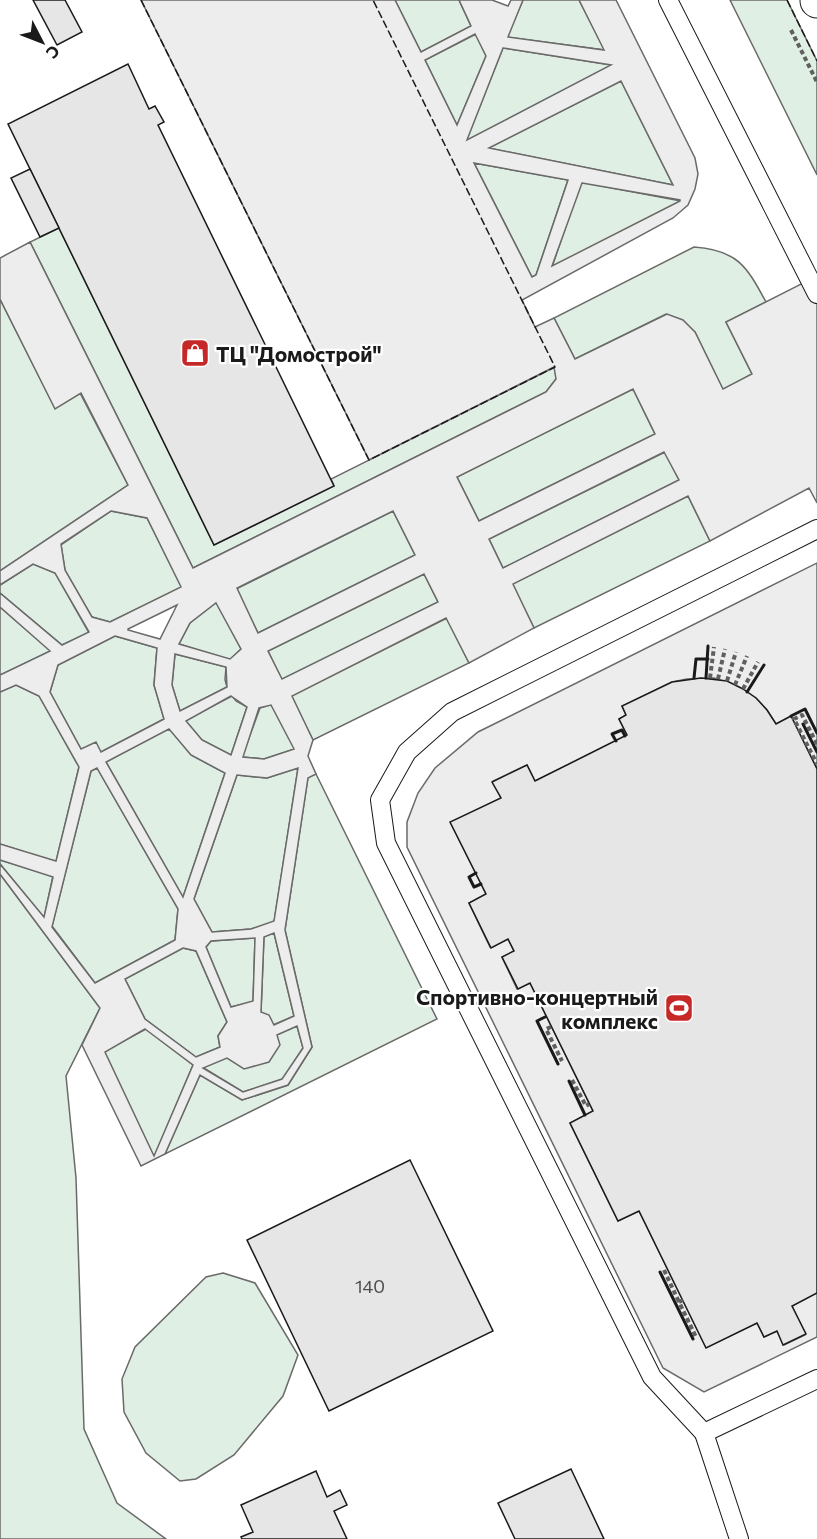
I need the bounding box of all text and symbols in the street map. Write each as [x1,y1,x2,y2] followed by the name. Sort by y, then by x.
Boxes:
[12,12,72,72] north arrow
[43,42,64,63] text: С
[179,337,211,369] shop icon: ТЦ "Домострой"
[216,341,382,366] place label: ТЦ "Домострой"
[416,984,658,1033] place label: Спортивно-концертный комплекс
[663,992,695,1024] sports icon: Спортивно-концертный комплекс
[355,1275,385,1297] house number: 140

